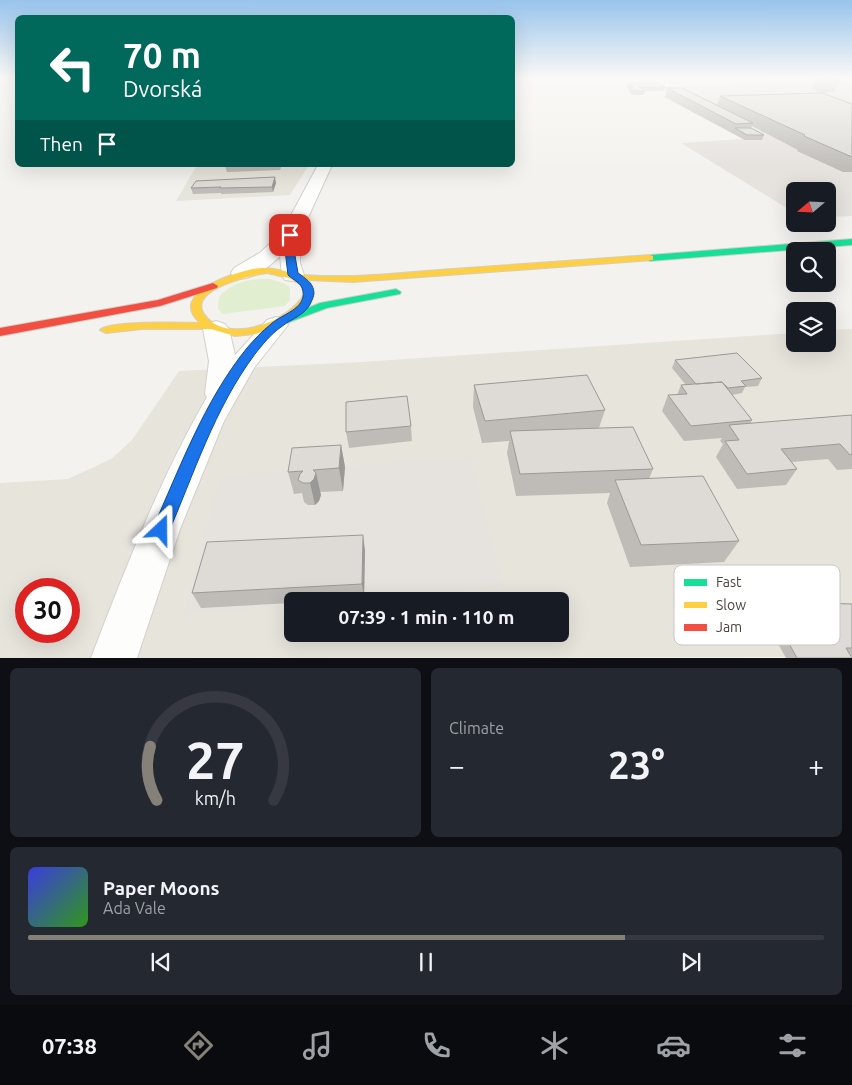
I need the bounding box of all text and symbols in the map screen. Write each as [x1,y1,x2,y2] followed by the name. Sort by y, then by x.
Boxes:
[40,35,105,100] icon: left
[123,35,201,75] text: 70 m
[123,76,202,101] text: Dvorská
[93,130,121,158] icon: arrive
[40,133,83,155] text: Then
[786,182,836,232] north arrow
[786,182,836,352] map controls
[269,214,311,256] pin
[276,221,304,249] icon: arrive
[786,242,836,292] button: search
[786,302,836,352] button: layers
[134,503,186,555] position arrow
[674,565,840,645] legend
[716,574,742,590] text: Fast
[15,578,80,643] speed limit sign: 30
[716,597,746,613] text: Slow
[339,606,514,628] text: 07:39 · 1 min · 110 m
[716,619,742,635] text: Jam
[449,719,504,737] text: Climate
[186,731,245,789] text: 27
[608,744,665,786] text: 23°
[449,750,465,781] text: −
[808,750,824,781] text: +
[195,788,236,808] text: km/h
[103,877,220,899] text: Paper Moons
[103,899,166,917] text: Ada Vale
[147,948,175,976] icon: previous
[412,948,440,976] icon: pause
[677,948,705,976] icon: next
[181,1028,216,1063] icon: directions
[300,1028,335,1063] icon: music
[419,1028,454,1063] icon: phone
[537,1028,572,1063] icon: climate
[656,1028,691,1063] icon: car
[775,1028,810,1063] icon: filters
[42,1033,97,1058] text: 07:38

